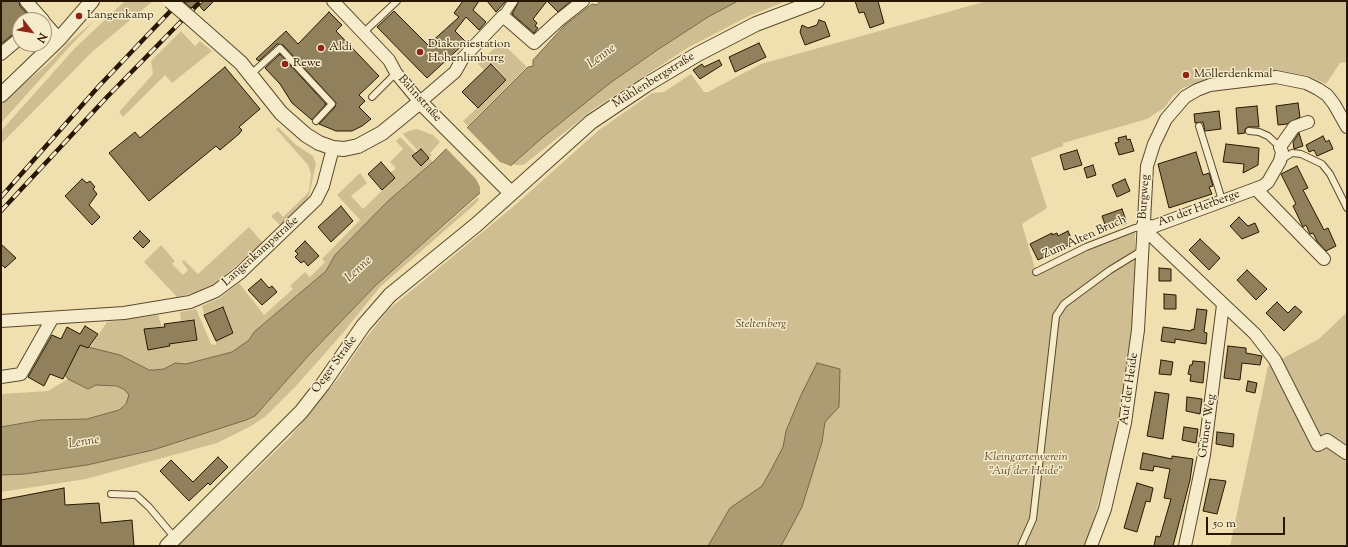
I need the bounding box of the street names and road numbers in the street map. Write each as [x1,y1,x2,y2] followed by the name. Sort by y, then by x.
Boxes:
[610,50,698,112] street label: Mühlenbergstraße
[394,73,444,125] street label: Bahnstraße
[1136,174,1154,220] street label: Burgweg
[1156,187,1242,231] street label: An der Herberge
[1041,213,1129,263] street label: Zum Alten Bruch
[220,214,302,290] street label: Langenkampstraße
[309,333,361,397] street label: Oeger Straße
[1118,352,1142,426] street label: Auf der Heide
[1196,393,1220,459] street label: Grüner Weg

